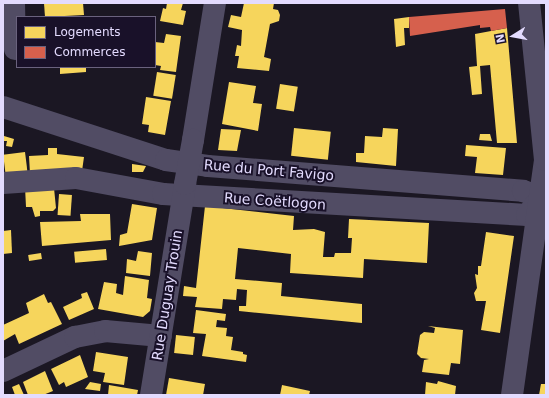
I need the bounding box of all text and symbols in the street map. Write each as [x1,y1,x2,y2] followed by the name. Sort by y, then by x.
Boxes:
[16,16,156,68] legend
[493,16,533,56] north arrow
[54,25,120,39] text: Logements
[493,33,508,44] text: N
[54,45,125,59] text: Commerces
[203,156,335,184] street label: Rue du Port Favigo
[223,189,327,213] street label: Rue Coëtlogon
[148,229,186,361] street label: Rue Duguay Trouin

